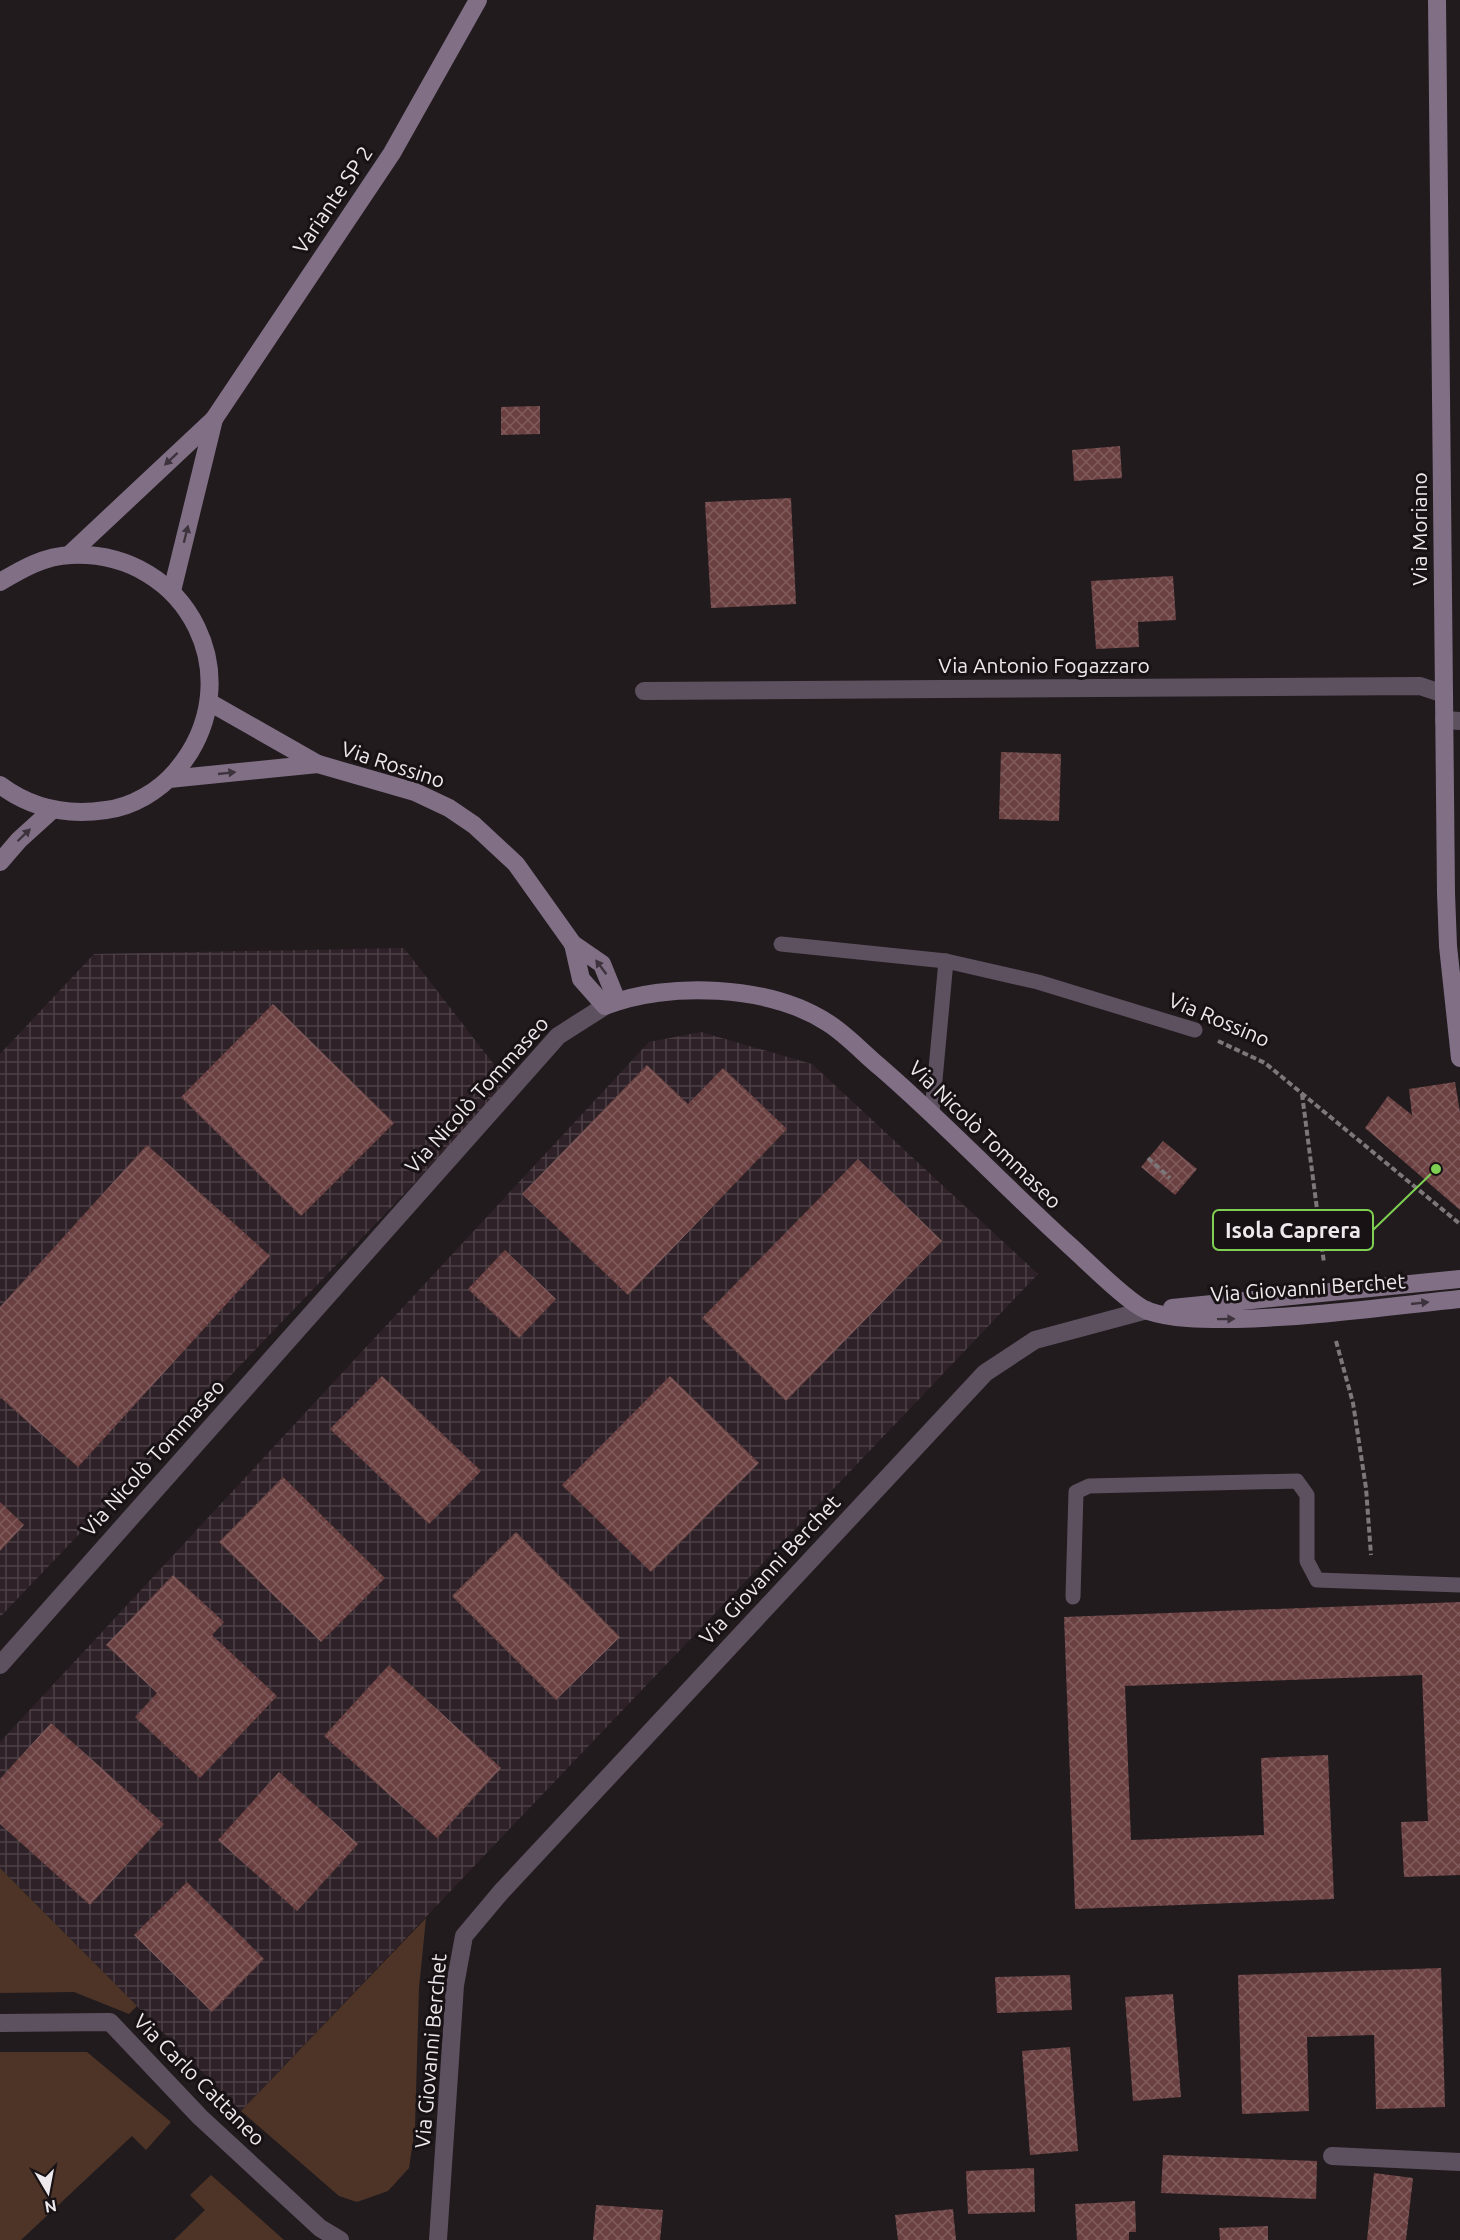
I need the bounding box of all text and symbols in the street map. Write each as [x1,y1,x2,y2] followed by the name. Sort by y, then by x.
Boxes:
[287,141,377,258] street label: Variante SP 2
[164,452,179,465] one-way arrow
[1407,472,1431,586] street label: Via Moriano
[181,525,191,544] one-way arrow
[938,653,1150,677] street label: Via Antonio Fogazzaro
[338,736,448,792] street label: Via Rossino
[218,768,237,778] one-way arrow
[17,829,31,843] one-way arrow
[596,960,608,975] one-way arrow
[1165,987,1274,1051] street label: Via Rossino
[400,1011,553,1178] street label: Via Nicolò Tommaseo
[905,1055,1067,1213] street label: Via Nicolò Tommaseo
[1213,1210,1373,1250] callout: Isola Caprera
[1225,1217,1361,1242] text: Isola Caprera
[1210,1268,1406,1306] street label: Via Giovanni Berchet
[1410,1298,1429,1308] one-way arrow
[1216,1314,1235,1324] one-way arrow
[76,1374,229,1541] street label: Via Nicolò Tommaseo
[694,1490,845,1649] street label: Via Giovanni Berchet
[410,1953,450,2149] street label: Via Giovanni Berchet
[129,2009,270,2150] street label: Via Carlo Cattaneo
[18,2162,78,2222] north arrow
[43,2197,58,2217] text: N

